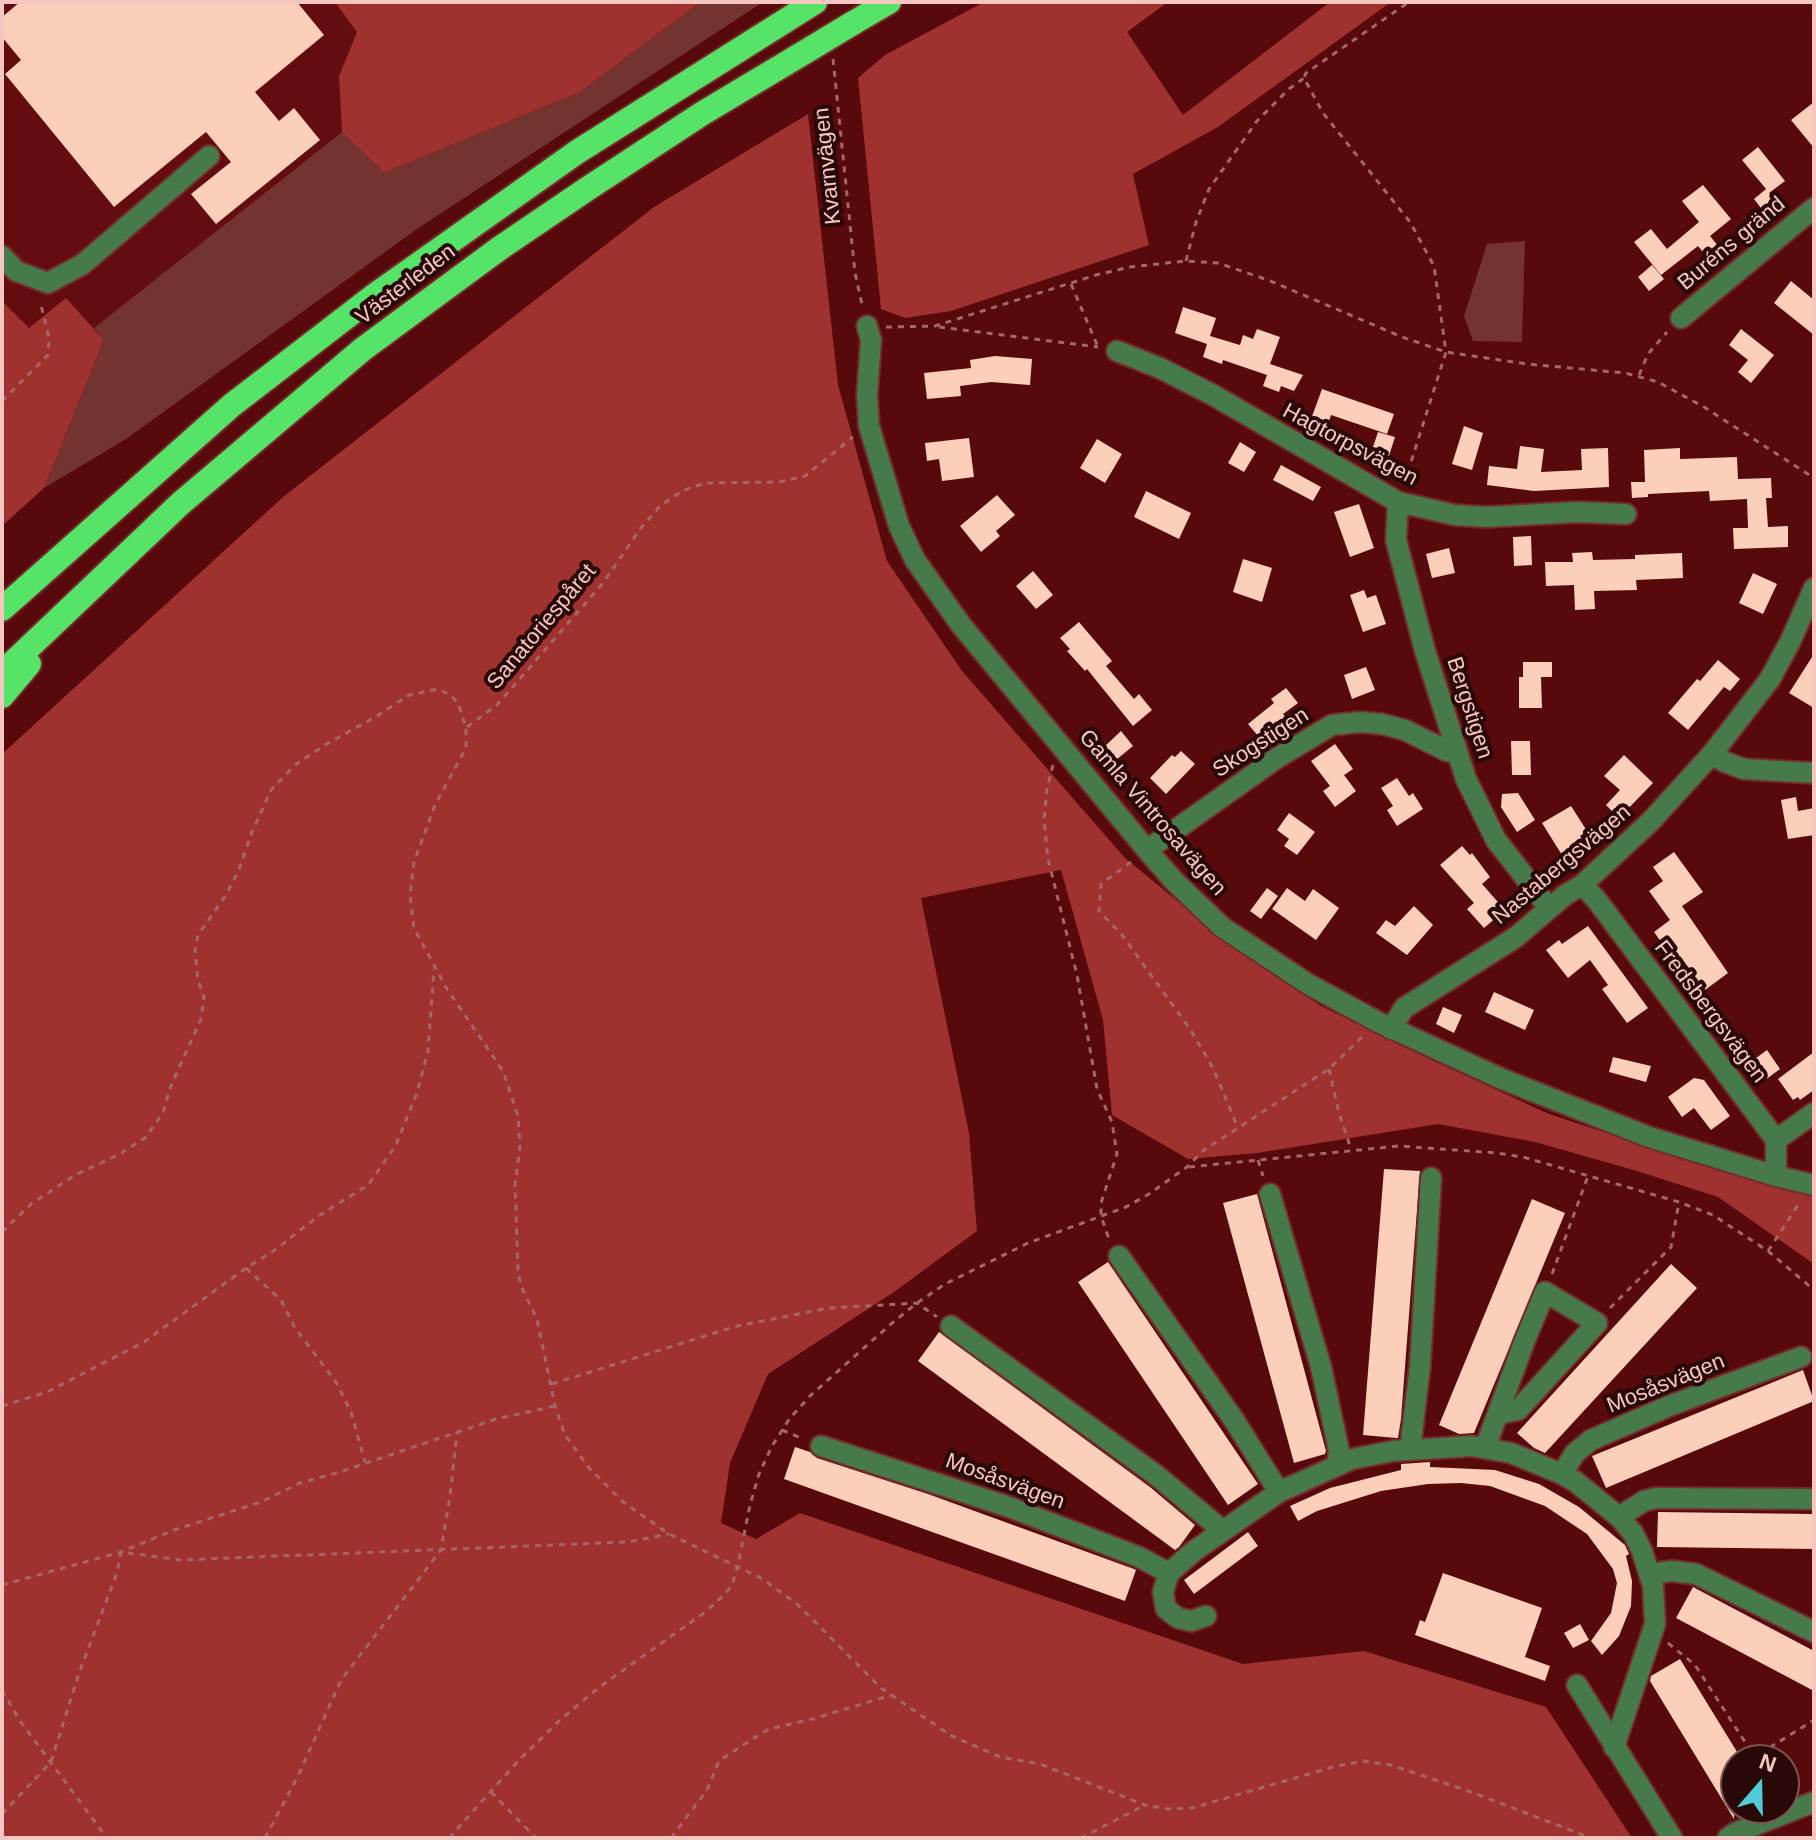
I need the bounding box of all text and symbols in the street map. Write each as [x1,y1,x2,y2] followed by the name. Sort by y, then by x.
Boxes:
[809,106,847,226] street label: Kvarnvägen
[1673,191,1791,297] street label: Buréns gränd
[351,239,461,331] street label: Västerleden
[1278,398,1422,492] street label: Hagtorpsvägen
[482,559,602,695] street label: Sanatoriespåret
[1440,654,1498,762] street label: Bergstigen
[1208,702,1314,784] street label: Skogstigen
[1073,725,1231,901] street label: Gamla Vintrosavägen
[1487,799,1637,931] street label: Nastabergsvägen
[1648,936,1772,1088] street label: Fredsbergsvägen
[1603,1348,1729,1420] street label: Mosåsvägen
[942,1448,1068,1516] street label: Mosåsvägen
[1720,1744,1800,1824] north arrow
[1756,1748,1779,1777] text: N

